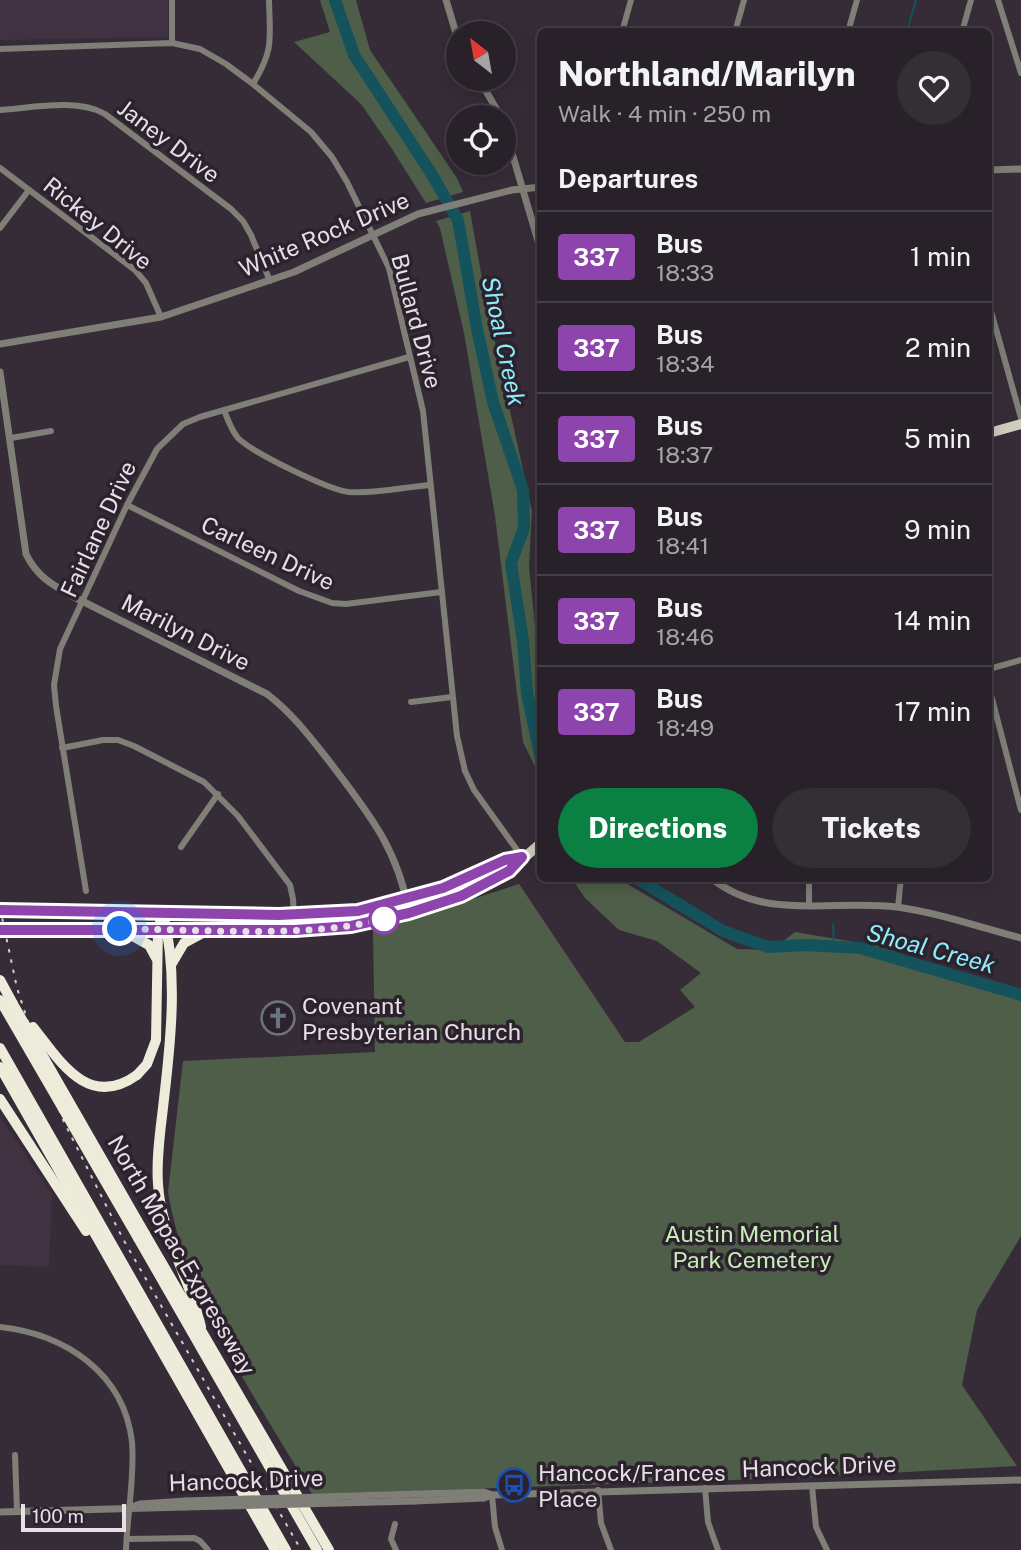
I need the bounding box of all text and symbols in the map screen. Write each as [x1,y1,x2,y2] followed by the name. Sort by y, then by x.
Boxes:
[446,21,516,91] north arrow
[446,21,516,175] map controls
[897,51,971,125] button: heart
[558,55,856,93] text: Northland/Marilyn
[113,94,225,188] street label: Janey Drive
[558,100,771,127] text: Walk · 4 min · 250 m
[446,105,516,175] button: locate
[558,163,698,194] text: Departures
[38,171,158,275] street label: Rickey Drive
[235,186,413,282] street label: White Rock Drive
[656,228,703,259] text: Bus
[910,241,971,272] text: 1 min
[573,243,620,271] text: 337
[386,251,448,391] street label: Bullard Drive
[656,259,714,286] text: 18:33
[477,274,531,408] water label: Shoal Creek
[656,319,703,350] text: Bus
[905,332,971,363] text: 2 min
[573,334,620,362] text: 337
[656,350,714,377] text: 18:34
[656,410,703,441] text: Bus
[904,423,971,454] text: 5 min
[573,425,620,453] text: 337
[656,441,713,468] text: 18:37
[55,457,141,601] street label: Fairlane Drive
[656,501,703,532] text: Bus
[197,510,339,596] street label: Carleen Drive
[904,514,971,545] text: 9 min
[573,516,620,544] text: 337
[656,532,709,559] text: 18:41
[117,588,255,676] street label: Marilyn Drive
[656,592,703,623] text: Bus
[894,605,971,636] text: 14 min
[573,607,620,635] text: 337
[656,623,714,650] text: 18:46
[656,683,703,714] text: Bus
[894,696,971,727] text: 17 min
[573,698,620,726] text: 337
[656,714,714,741] text: 18:49
[558,788,758,868] button: Directions
[772,788,971,868] button: Tickets
[369,904,399,934] unlabelled marker
[102,911,137,946] your location
[864,917,998,979] water label: Shoal Creek
[302,992,521,1045] place label: Covenant Presbyterian Church
[259,999,297,1037] church icon: Covenant Presbyterian Church
[102,1130,262,1380] street label: North Mopac Expressway
[664,1220,840,1273] park label: Austin Memorial Park Cemetery
[741,1450,897,1482] street label: Hancock Drive
[538,1459,726,1512] place label: Hancock/Frances Place
[168,1464,324,1496] street label: Hancock Drive
[495,1466,533,1504] bus stop icon: Hancock/Frances Place
[21,1501,126,1533] scale bar
[32,1505,84,1527] text: 100 m

